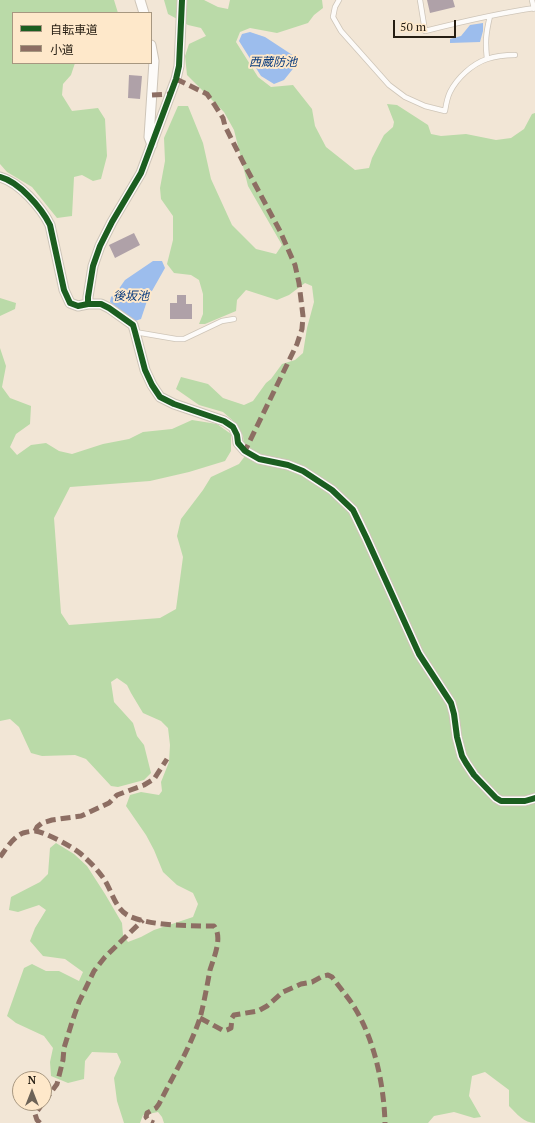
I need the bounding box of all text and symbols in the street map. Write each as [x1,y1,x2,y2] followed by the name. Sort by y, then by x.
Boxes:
[12,12,152,64] legend
[395,12,458,38] scale bar
[400,19,426,34] text: 50 m
[50,22,98,37] text: 自転車道
[50,42,74,57] text: 小道
[249,56,297,70] water label: 西蔵防池
[113,290,149,304] water label: 後坂池
[12,1071,52,1111] north arrow
[28,1073,36,1087] text: N

